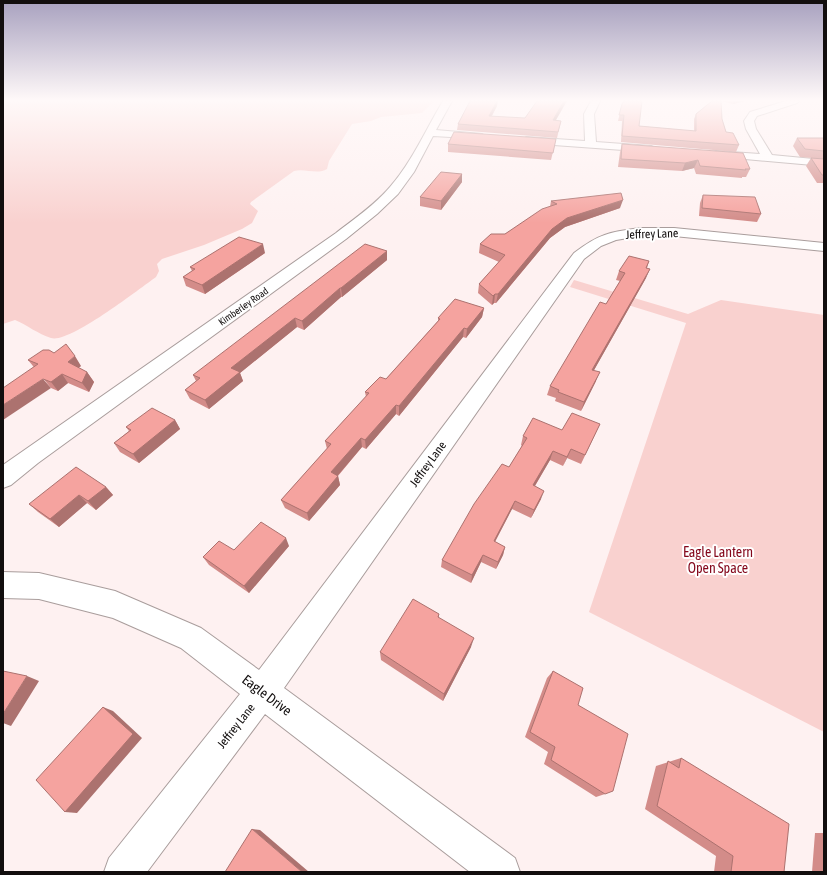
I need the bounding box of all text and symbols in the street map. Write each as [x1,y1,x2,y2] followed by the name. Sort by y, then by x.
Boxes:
[625,226,679,242] street label: Jeffrey Lane
[216,285,270,328] street label: Kimberley Road
[407,439,449,489] street label: Jeffrey Lane
[683,544,753,576] park label: Eagle Lantern Open Space
[239,671,295,719] street label: Eagle Drive
[214,701,258,751] street label: Jeffrey Lane

